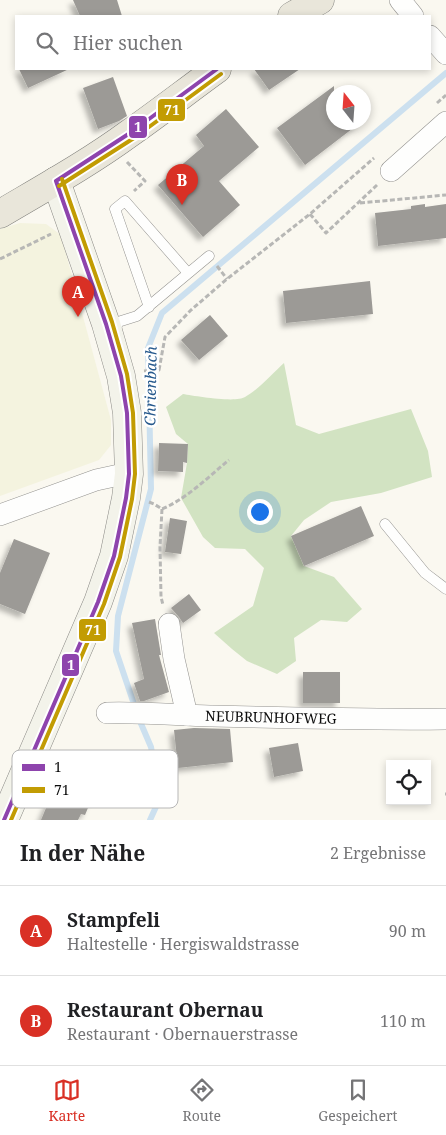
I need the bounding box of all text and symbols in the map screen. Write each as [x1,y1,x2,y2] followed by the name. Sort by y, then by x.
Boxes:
[15,15,431,70] search box
[33,29,61,57] icon: search
[73,30,183,56] text: Hier suchen
[326,85,371,130] north arrow
[157,98,186,122] line badge: 71
[164,100,180,119] text: 71
[128,115,148,139] line badge: 1
[134,117,142,136] text: 1
[166,164,198,205] pin: B
[62,276,94,317] pin: A
[139,346,161,426] water label: Chrienbach
[247,499,273,525] your location
[78,618,107,642] line badge: 71
[85,620,101,639] text: 71
[61,653,80,677] line badge: 1
[67,655,75,674] text: 1
[205,706,337,728] street label: NEUBRUNHOFWEG
[12,750,178,808] legend
[54,757,62,776] text: 1
[386,760,431,805] map controls
[386,760,431,805] button: locate
[54,780,70,799] text: 71
[20,839,145,867] text: In der Nähe
[330,842,426,864] text: 2 Ergebnisse
[67,907,160,933] text: Stampfeli
[30,920,42,942] text: A
[389,920,426,942] text: 90 m
[67,933,299,955] text: Haltestelle · Hergiswaldstrasse
[67,997,263,1023] text: Restaurant Obernau
[31,1010,41,1032] text: B
[380,1010,426,1032] text: 110 m
[67,1023,298,1045] text: Restaurant · Obernauerstrasse
[49,1076,85,1125] tab: Karte
[182,1076,221,1125] tab: Route
[318,1076,397,1125] tab: Gespeichert

